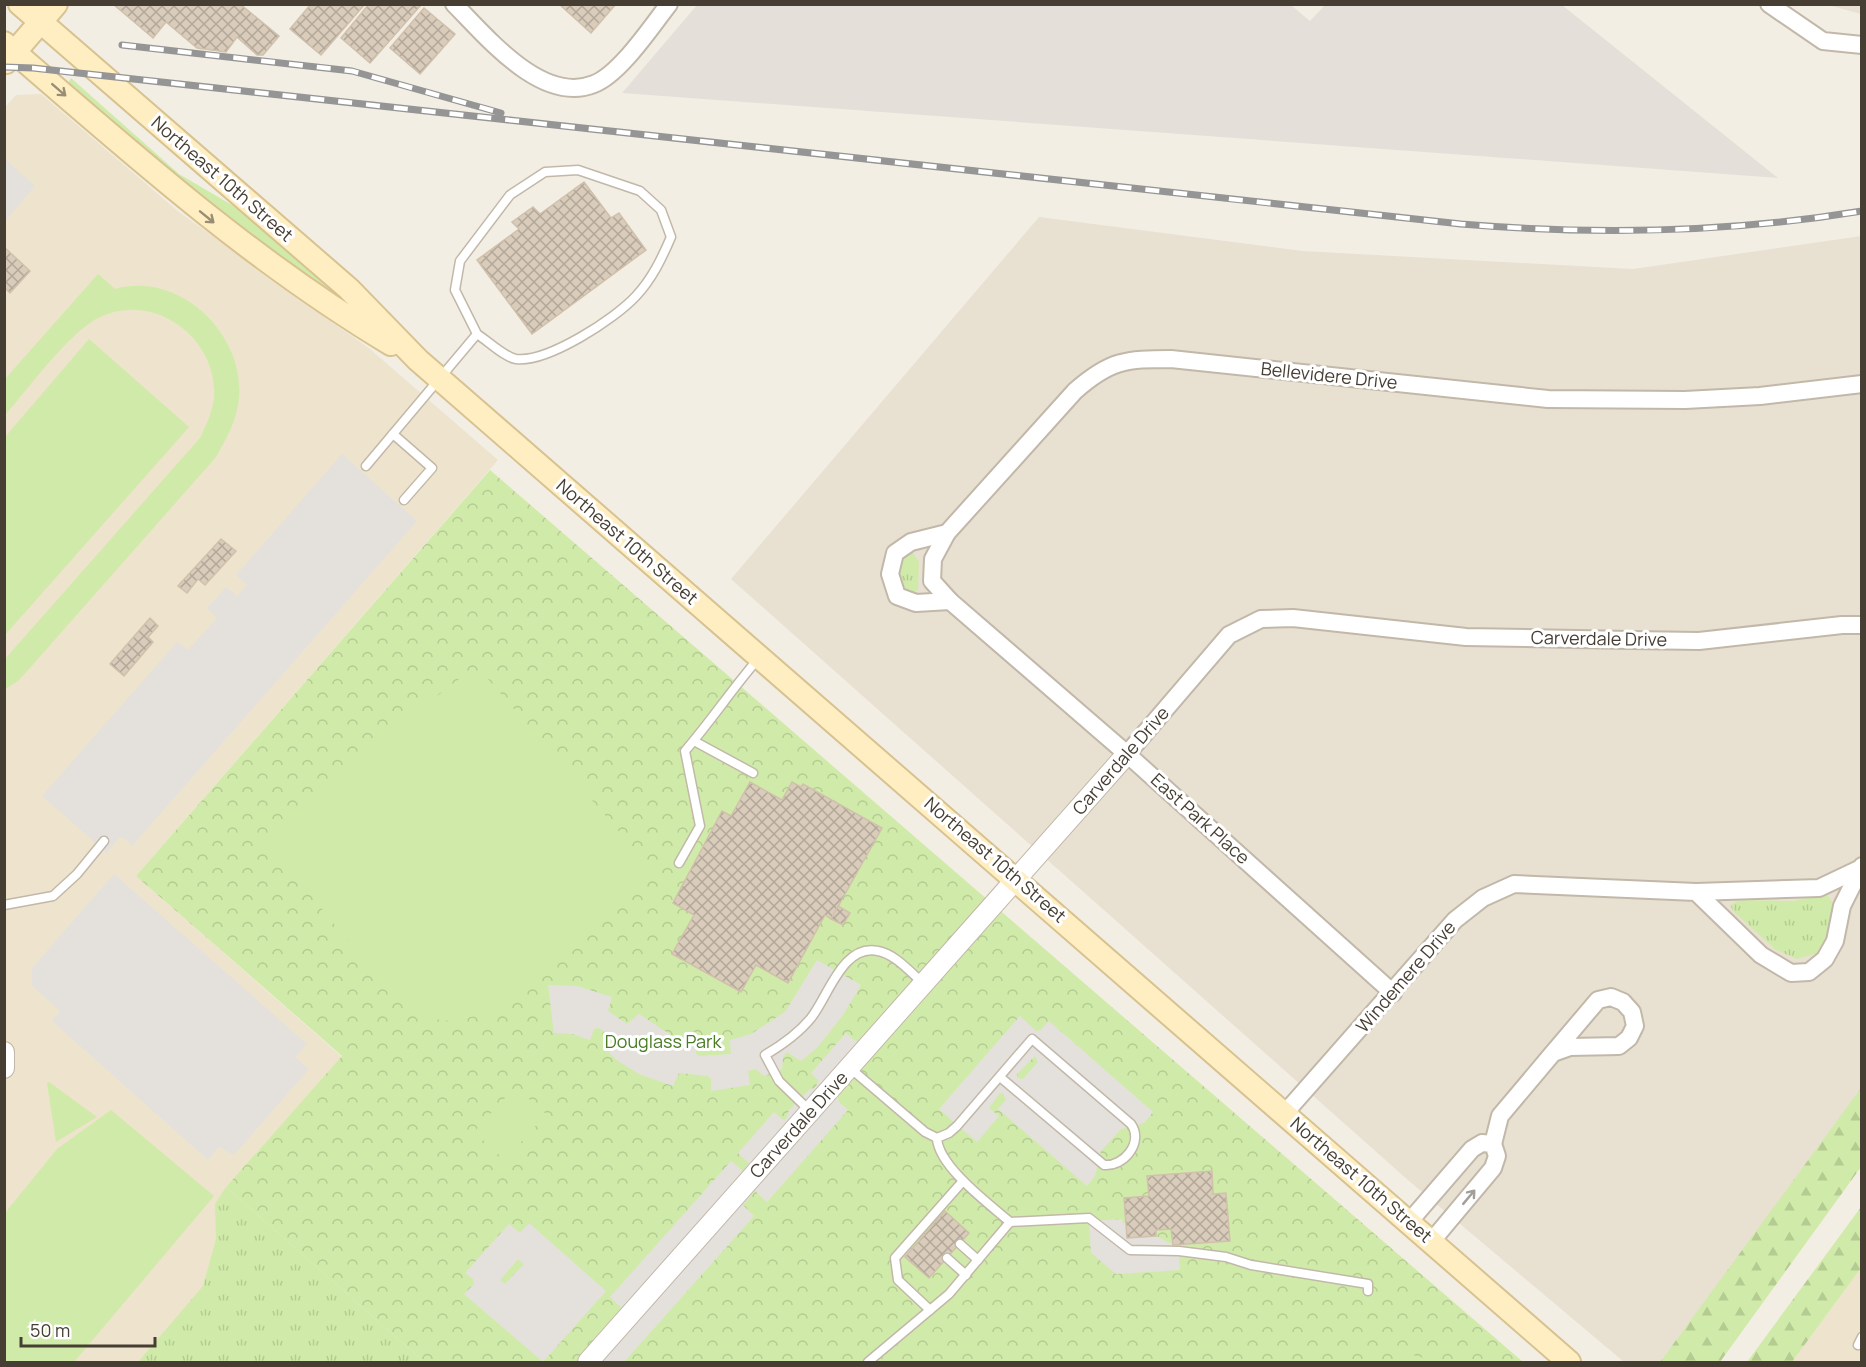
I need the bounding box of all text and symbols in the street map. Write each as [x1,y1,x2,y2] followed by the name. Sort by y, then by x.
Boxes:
[51,83,66,97] one-way arrow
[147,110,299,246] street label: Northeast 10th Street
[198,211,214,224] one-way arrow
[1260,356,1399,394] street label: Bellevidere Drive
[552,473,704,609] street label: Northeast 10th Street
[1531,625,1667,651] street label: Carverdale Drive
[1067,701,1174,820] street label: Carverdale Drive
[1146,767,1255,869] street label: East Park Place
[920,791,1072,927] street label: Northeast 10th Street
[1350,915,1460,1037] street label: Windemere Drive
[605,1029,722,1053] park label: Douglass Park
[744,1066,853,1183] street label: Carverdale Drive
[1286,1111,1438,1247] street label: Northeast 10th Street
[1462,1189,1475,1205] one-way arrow
[21,1310,154,1348] scale bar
[30,1318,70,1342] text: 50 m

